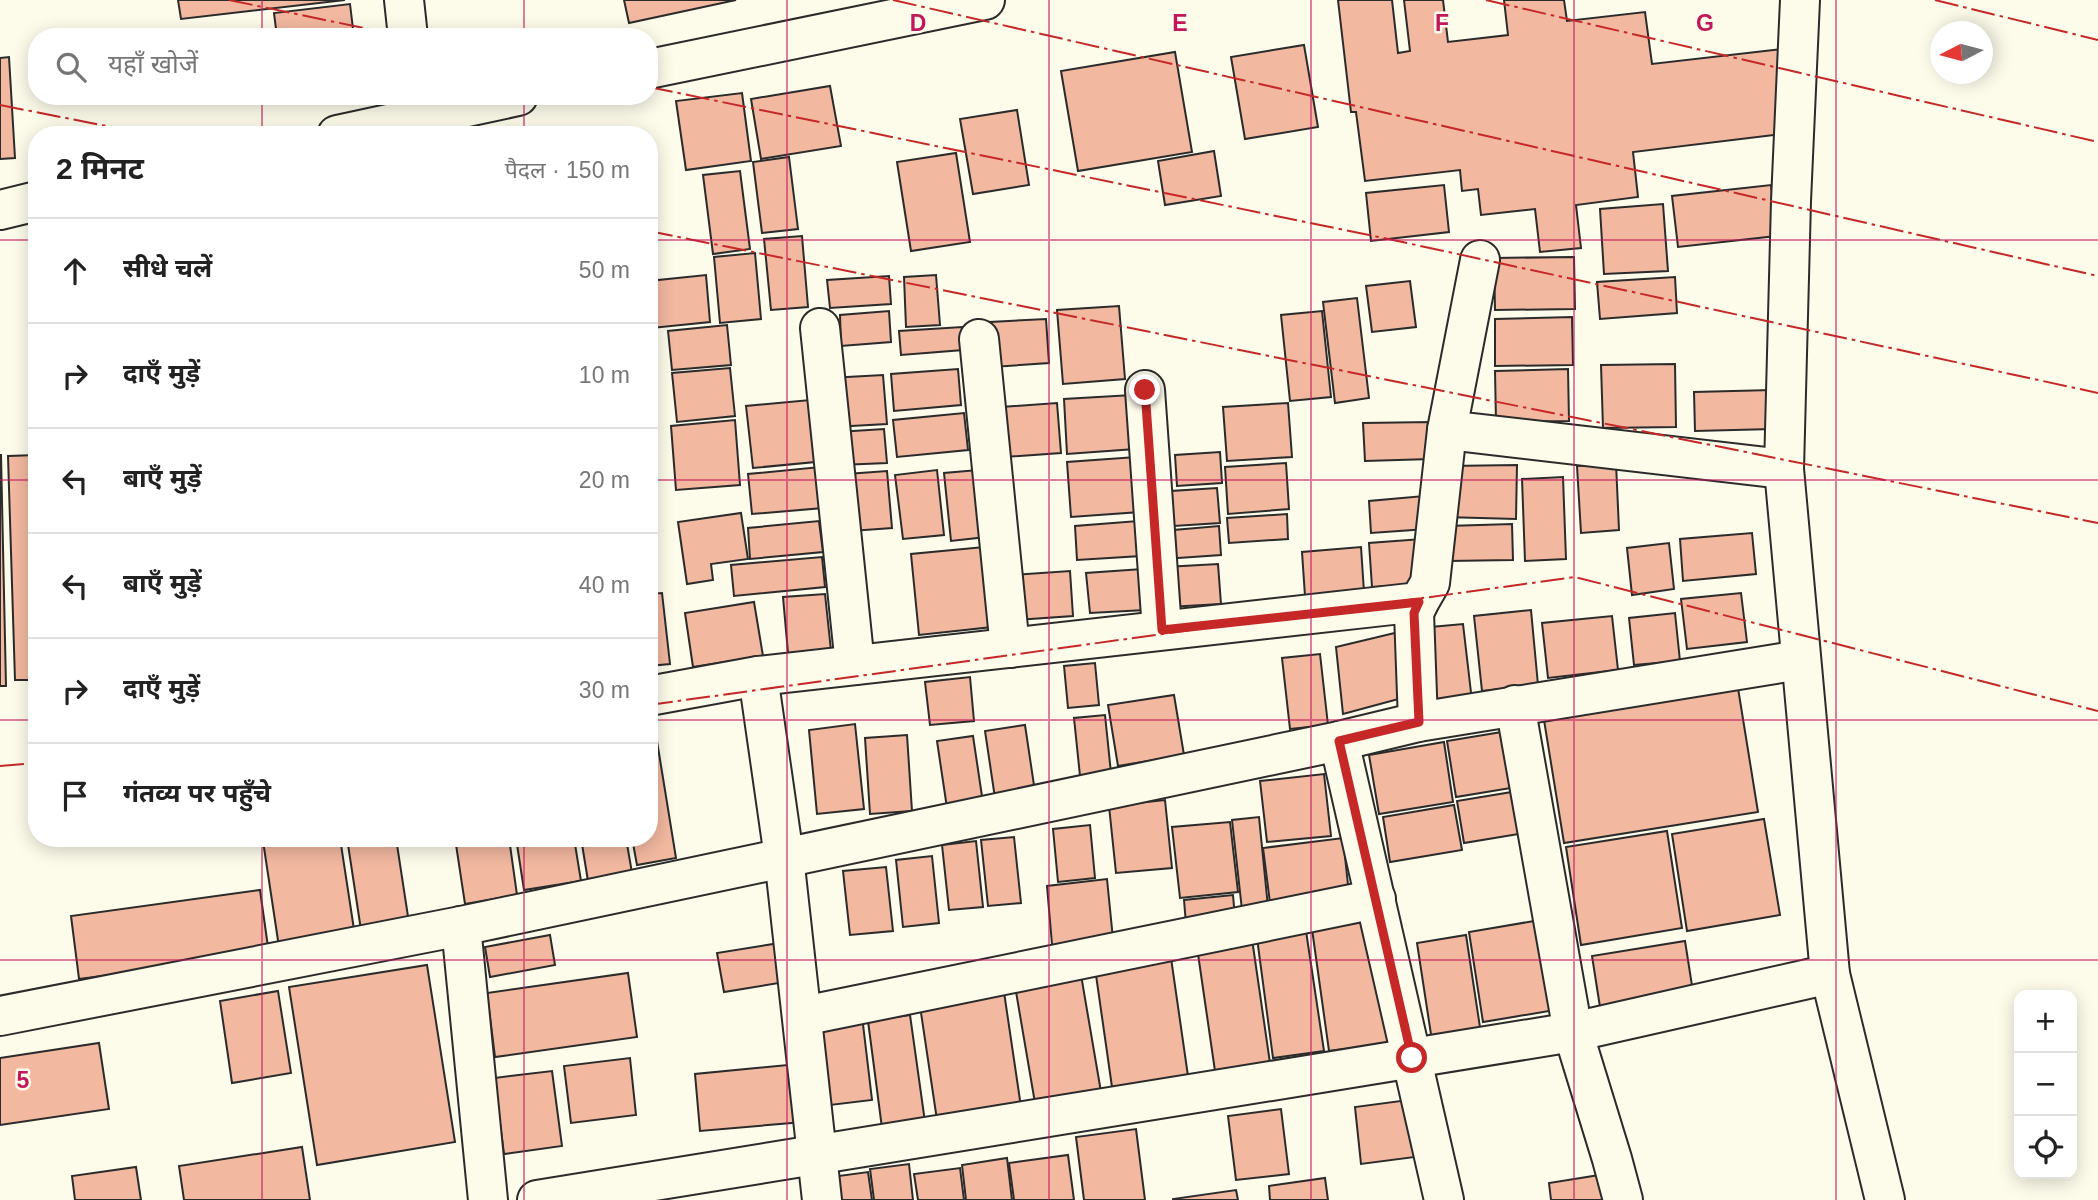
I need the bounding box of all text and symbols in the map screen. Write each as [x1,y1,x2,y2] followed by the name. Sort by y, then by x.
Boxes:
[910,10,926,36] text: D
[1172,10,1188,36] text: E
[1435,10,1449,36] text: F
[1696,10,1714,36] text: G
[1930,21,1993,84] north arrow
[28,28,658,105] search box
[52,48,90,86] icon: search
[108,49,198,79] text: यहाँ खोजें
[56,152,144,185] text: 2 मिनट
[505,157,630,183] text: पैदल · 150 m
[56,252,94,290] icon: ahead
[123,253,212,283] text: सीधे चलें
[579,257,630,283] text: 50 m
[56,357,94,395] icon: right
[123,358,200,388] text: दाएँ मुड़ें
[579,362,630,388] text: 10 m
[1129,374,1160,405] route end
[56,462,94,500] icon: left
[123,463,202,493] text: बाएँ मुड़ें
[579,467,630,493] text: 20 m
[56,567,94,605] icon: left
[123,568,202,598] text: बाएँ मुड़ें
[579,572,630,598] text: 40 m
[56,672,94,710] icon: right
[123,673,200,703] text: दाएँ मुड़ें
[579,677,630,703] text: 30 m
[56,777,94,815] icon: arrive
[123,778,271,808] text: गंतव्य पर पहुँचे
[2014,990,2077,1179] map controls
[2014,990,2077,1053] button: +
[1396,1042,1427,1073] route start
[2014,1053,2077,1116] button: −
[17,1067,30,1093] text: 5
[2014,1116,2077,1179] button: locate

